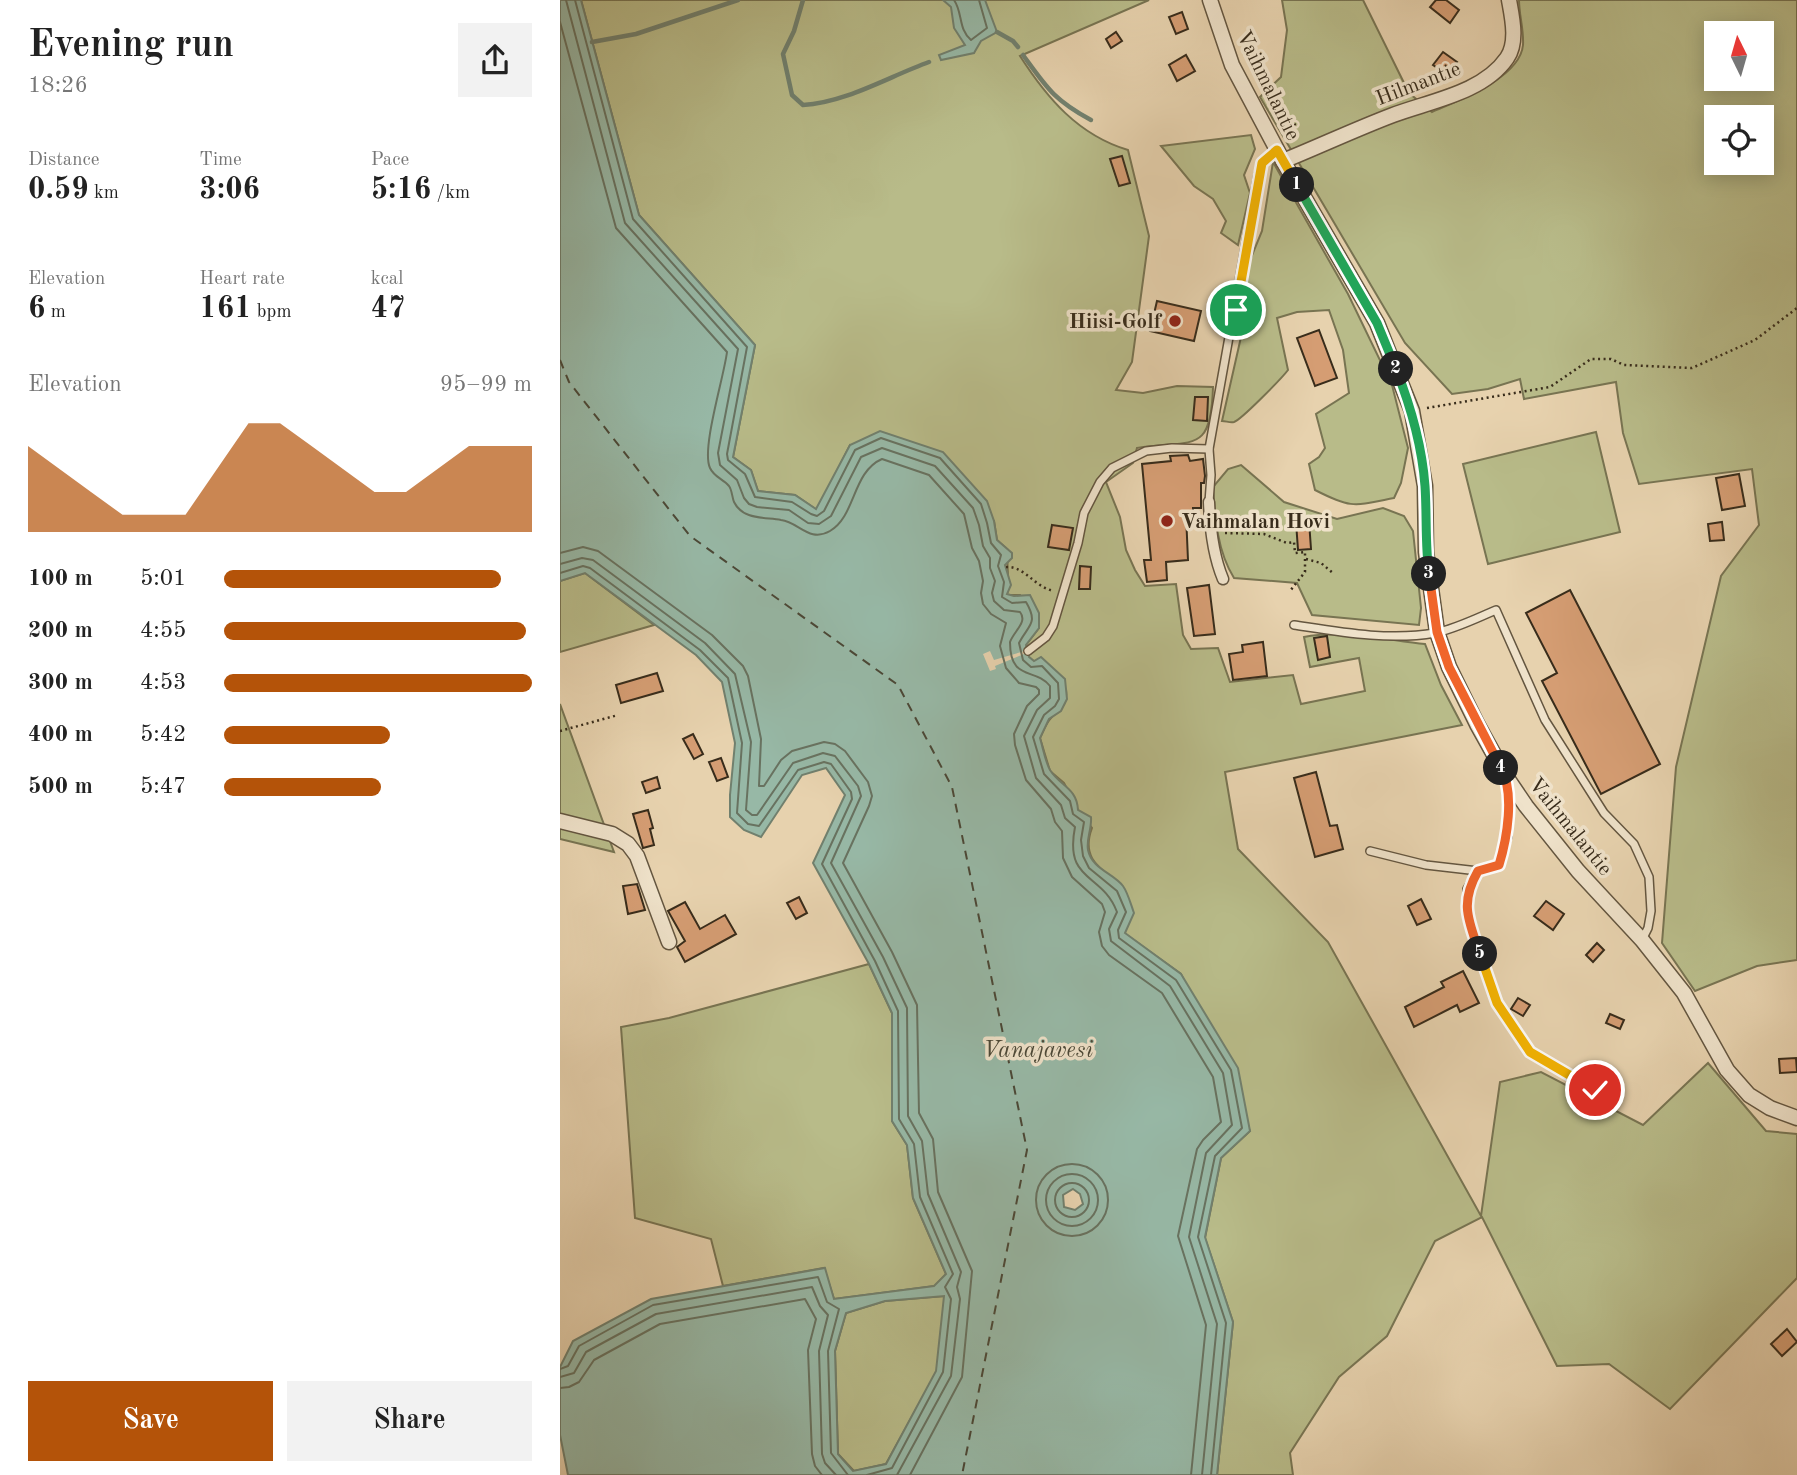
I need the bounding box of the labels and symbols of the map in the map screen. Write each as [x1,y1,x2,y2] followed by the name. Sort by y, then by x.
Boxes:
[1704,21,1774,91] north arrow
[1232,28,1303,144] street label: Vaihmalantie
[1373,59,1464,110] street label: Hilmantie
[1280,168,1314,202] pin: 1
[1206,280,1266,340] pin
[1069,312,1163,333] place label: Hiisi-Golf
[1167,313,1183,329] marker: Hiisi-Golf
[1378,352,1414,386] pin: 2
[1181,512,1330,533] place label: Vaihmalan Hovi
[1159,513,1175,529] marker: Vaihmalan Hovi
[1412,556,1446,592] pin: 3
[1483,750,1518,786] pin: 4
[1524,774,1615,880] street label: Vaihmalantie
[1462,936,1497,972] pin: 5
[983,1039,1093,1063] water label: Vanajavesi
[1565,1060,1625,1120] pin

